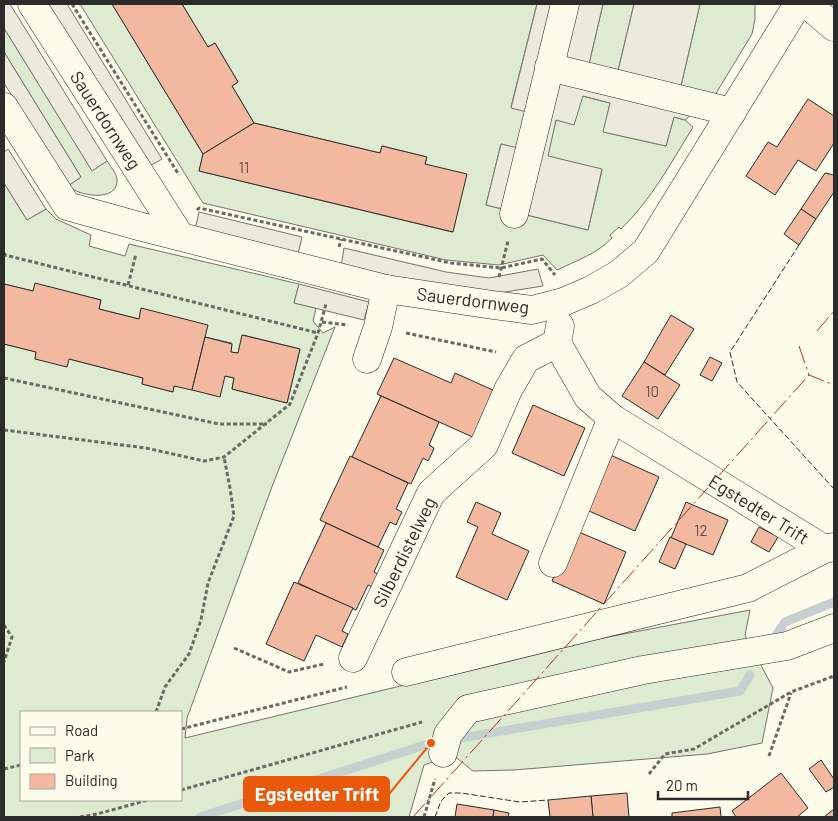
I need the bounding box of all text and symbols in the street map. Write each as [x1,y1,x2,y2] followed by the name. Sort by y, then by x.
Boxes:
[66,67,146,173] street label: Sauerdornweg
[239,158,249,176] house number: 11
[416,282,530,318] street label: Sauerdornweg
[645,382,659,400] house number: 10
[705,469,813,549] street label: Egstedter Trift
[368,493,440,611] street label: Silberdistelweg
[694,521,708,539] house number: 12
[20,711,182,801] legend
[65,721,98,739] text: Road
[65,746,95,764] text: Park
[658,768,748,800] scale bar
[65,771,118,789] text: Building
[666,776,698,794] text: 20 m
[244,777,389,811] callout: Egstedter Trift
[255,782,379,805] text: Egstedter Trift

